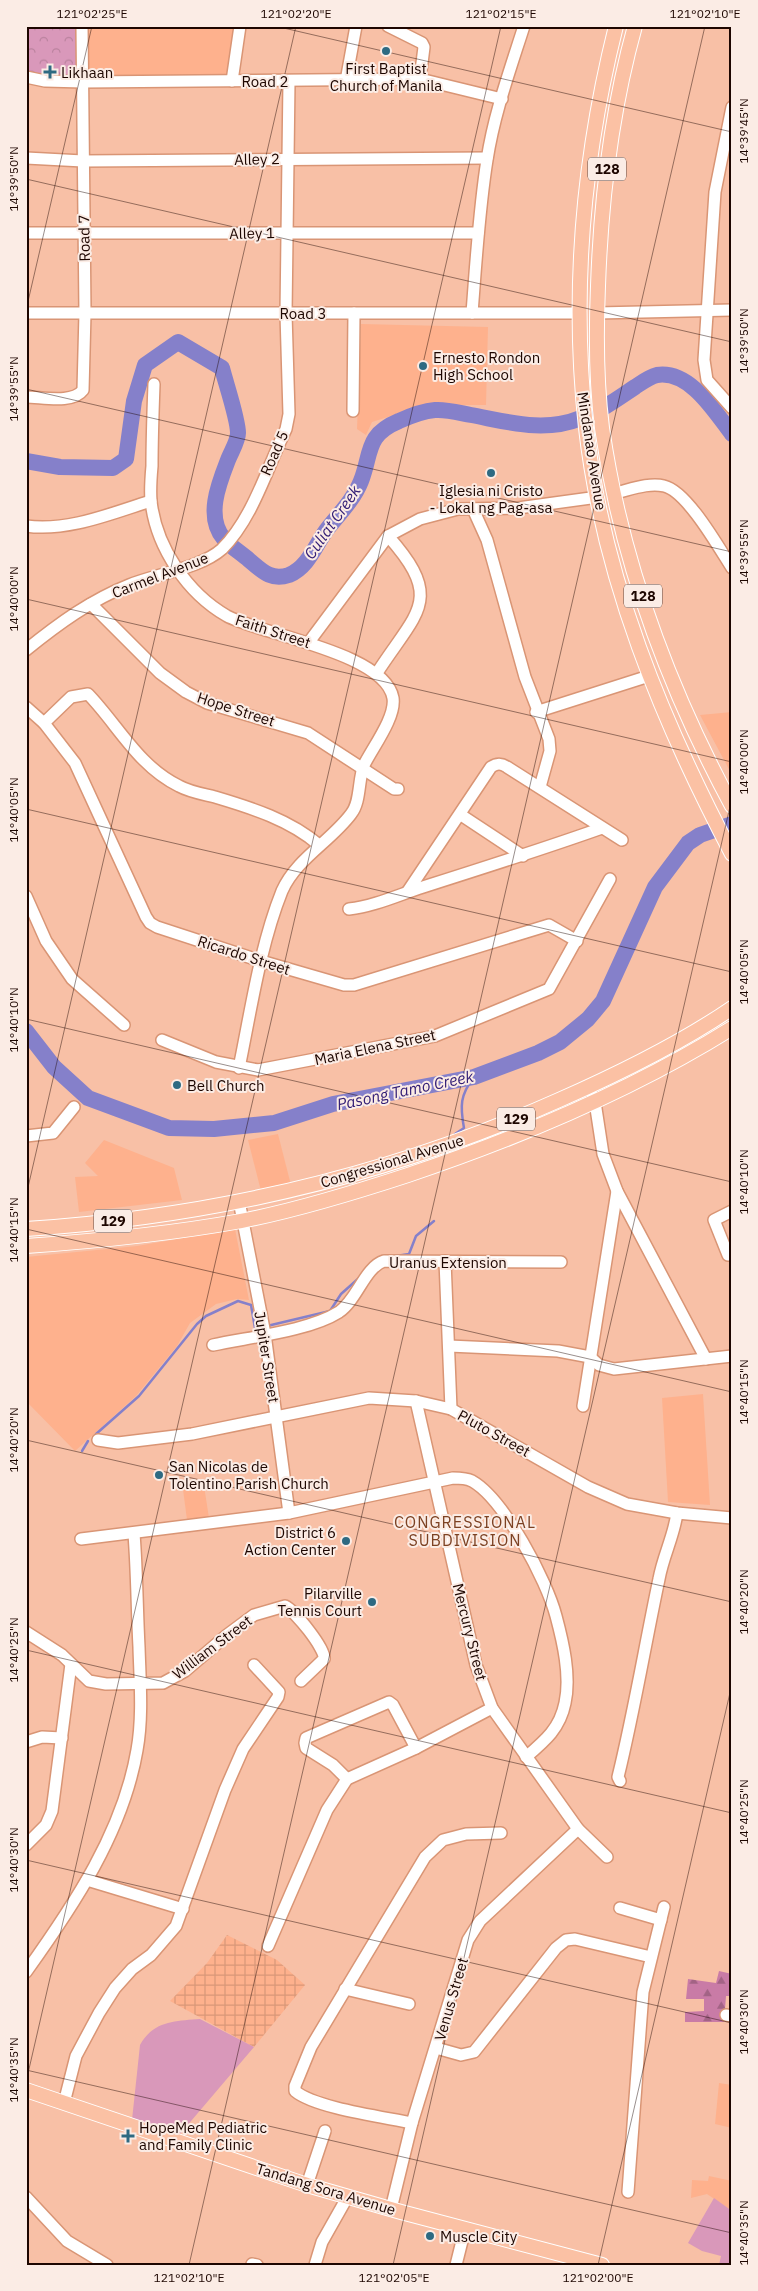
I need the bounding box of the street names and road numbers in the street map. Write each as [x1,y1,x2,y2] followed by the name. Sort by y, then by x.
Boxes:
[241,72,289,91] street label: Road 2
[234,149,280,169] street label: Alley 2
[588,157,626,180] road number: 128
[74,214,94,262] street label: Road 7
[229,223,275,243] street label: Alley 1
[279,304,327,323] street label: Road 3
[573,390,611,512] street label: Mindanao Avenue
[256,428,292,478] street label: Road 5
[109,548,211,602] street label: Carmel Avenue
[624,584,662,608] road number: 128
[233,610,313,652] street label: Faith Street
[195,688,277,730] street label: Hope Street
[195,931,293,979] street label: Ricardo Street
[313,1025,437,1069] street label: Maria Elena Street
[497,1108,535,1130] road number: 129
[318,1130,466,1192] street label: Congressional Avenue
[94,1210,132,1232] road number: 129
[389,1253,507,1272] street label: Uranus Extension
[250,1310,284,1404] street label: Jupiter Street
[454,1405,534,1461] street label: Pluto Street
[449,1581,491,1683] street label: Mercury Street
[168,1611,256,1683] street label: William Street
[430,1955,472,2043] street label: Venus Street
[254,2159,398,2219] street label: Tandang Sora Avenue

